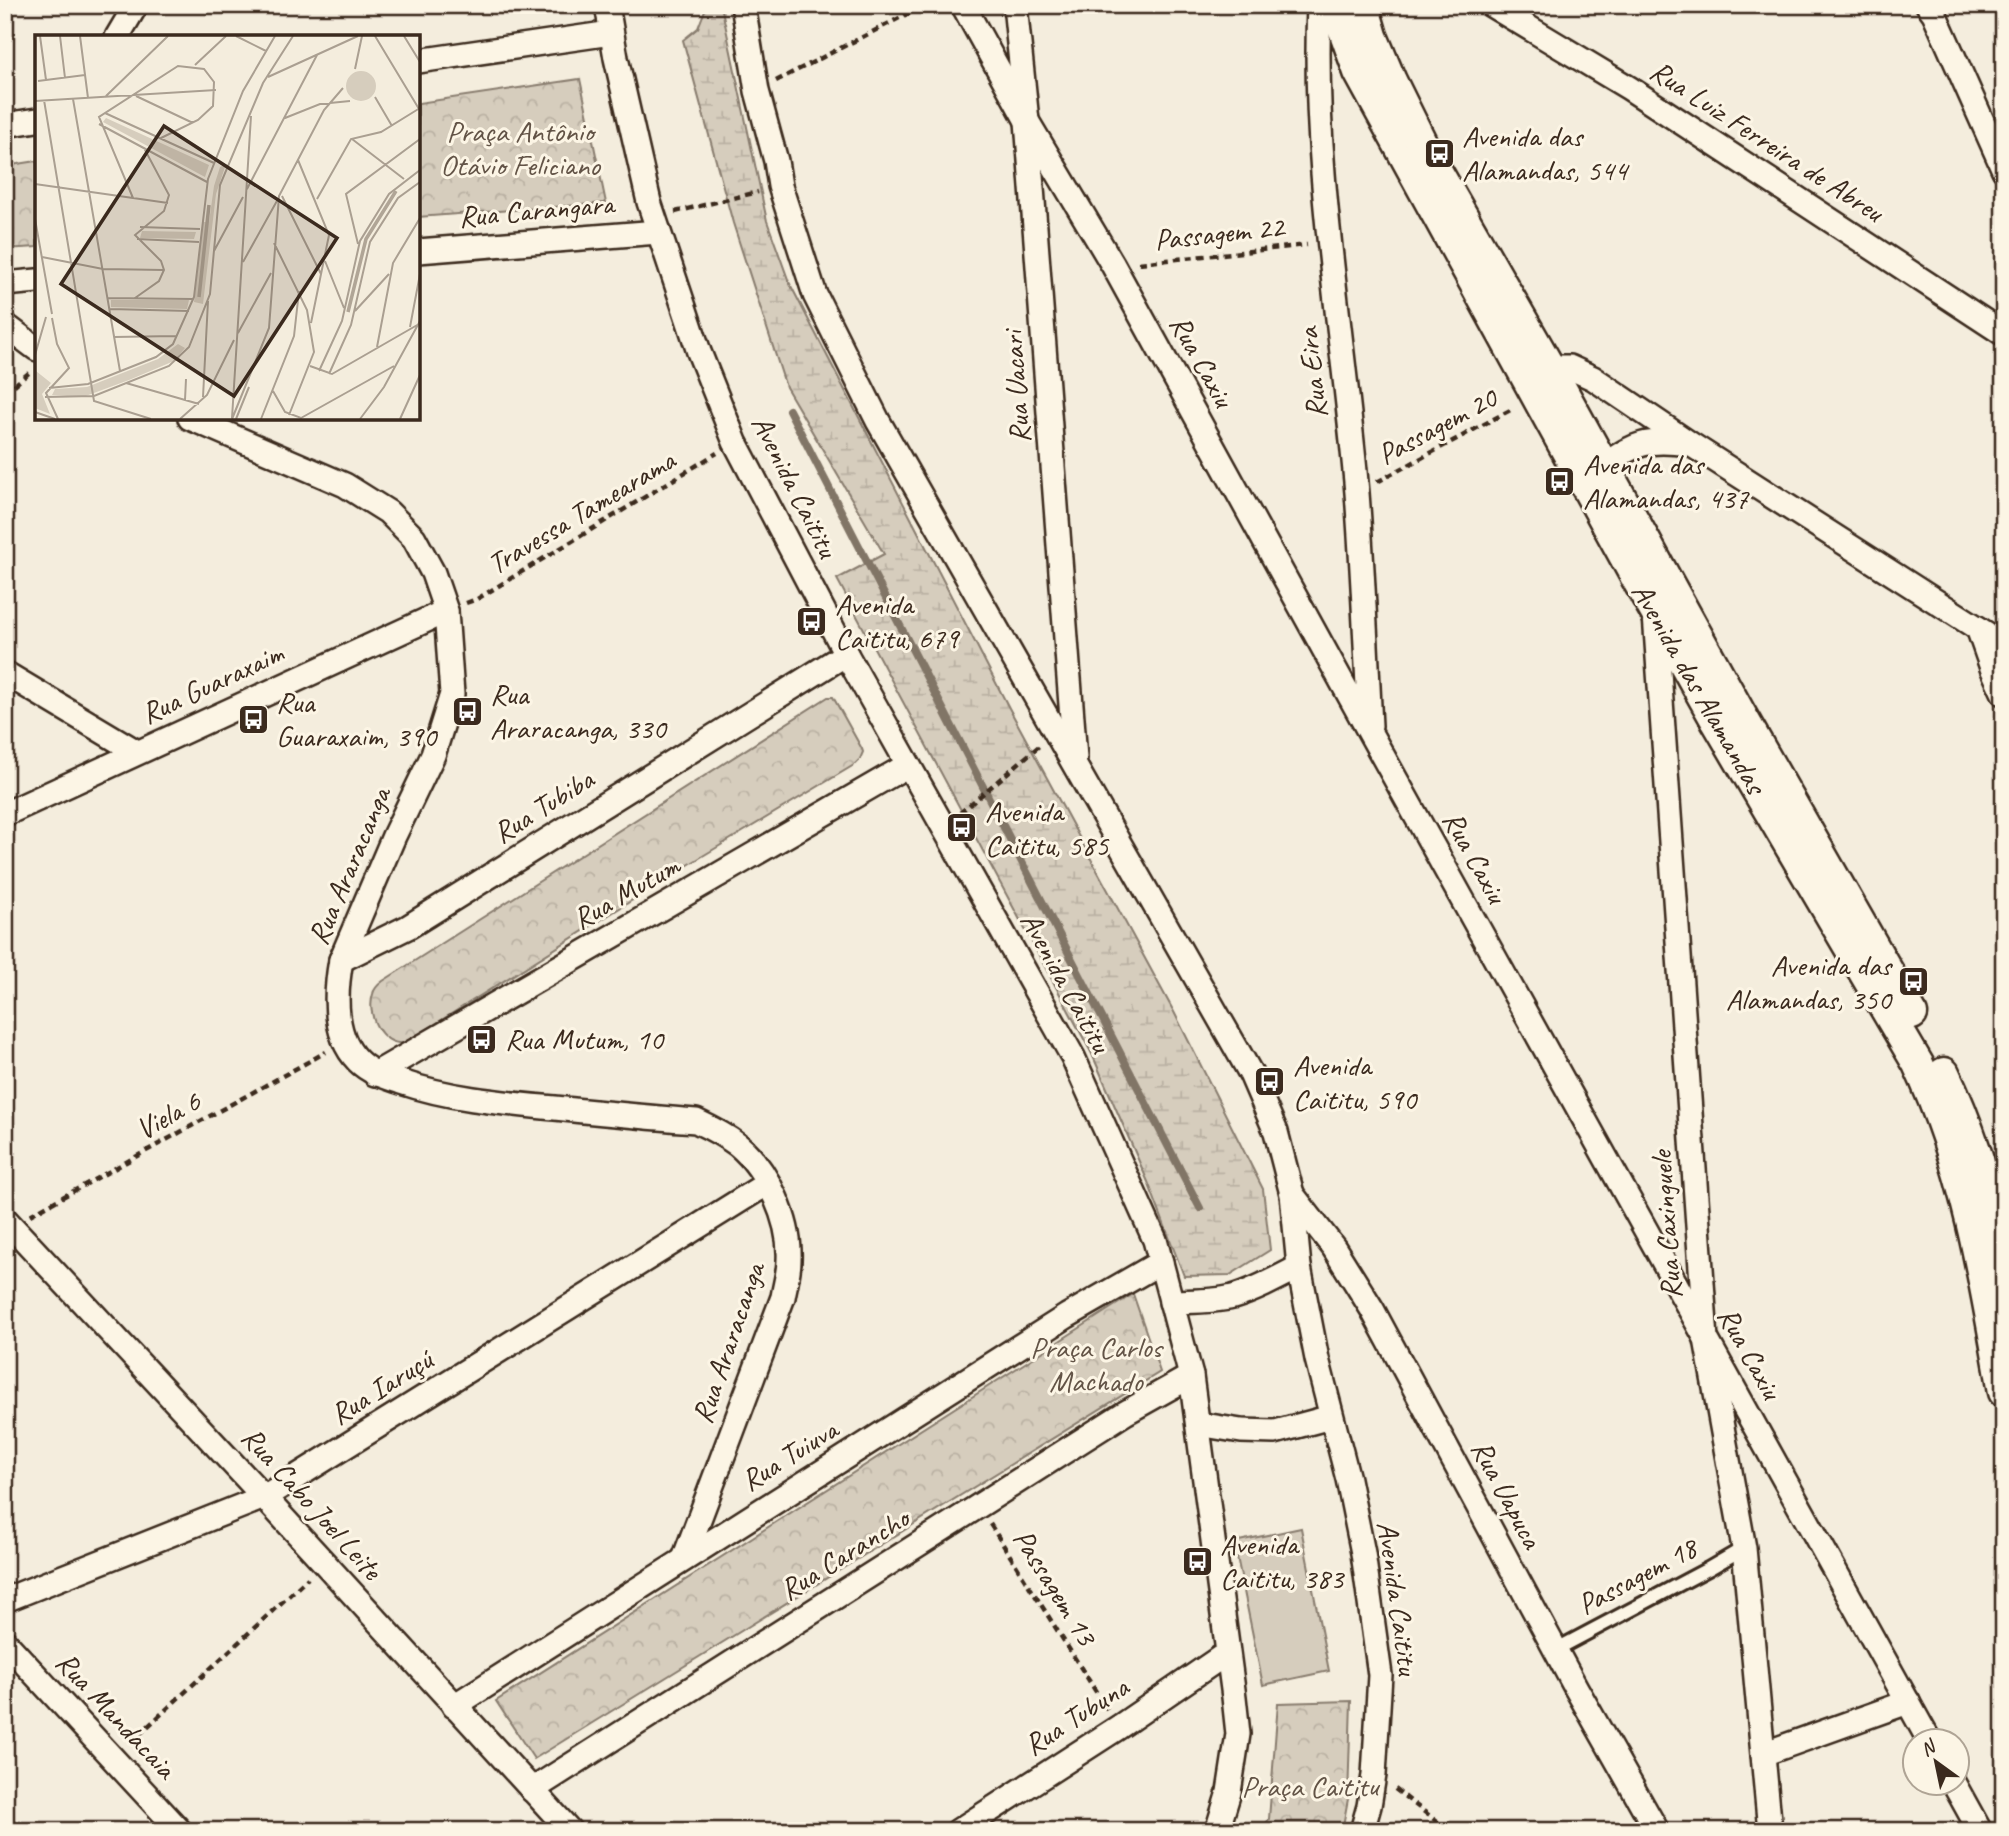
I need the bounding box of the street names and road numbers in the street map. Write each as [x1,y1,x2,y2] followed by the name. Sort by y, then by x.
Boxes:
[1643,51,1893,232] street label: Rua Luiz Ferreira de Abreu
[457,184,618,236] street label: Rua Carangara
[1152,207,1288,259] street label: Passagem 22
[1161,308,1244,415] street label: Rua Caxiu
[1288,324,1336,420] street label: Rua Eira
[993,326,1039,444] street label: Rua Uacari
[1371,378,1505,473] street label: Passagem 20
[743,409,848,565] street label: Avenida Caititu
[480,440,683,583] street label: Travessa Tamearama
[1623,576,1776,803] street label: Avenida das Alamandas
[135,633,290,732] street label: Rua Guaraxaim
[486,759,602,852] street label: Rua Tubiba
[299,779,400,950] street label: Rua Araracanga
[1434,804,1517,911] street label: Rua Caxiu
[566,845,688,938] street label: Rua Mutum
[1012,905,1121,1060] street label: Avenida Caititu
[129,1081,208,1148] street label: Viela 6
[1642,1147,1690,1300] street label: Rua Caxinguele
[683,1255,774,1428] street label: Rua Araracanga
[1709,1300,1792,1407] street label: Rua Caxiu
[323,1339,442,1433] street label: Rua Iaruçú
[734,1409,847,1499] street label: Rua Tuiuva
[233,1419,392,1589] street label: Rua Cabo Joel Leite
[1463,1433,1552,1556] street label: Rua Uapuca
[772,1498,919,1609] street label: Rua Carancho
[1368,1519,1428,1679] street label: Avenida Caititu
[1005,1522,1107,1654] street label: Passagem 13
[1571,1528,1705,1623] street label: Passagem 18
[48,1644,186,1788] street label: Rua Mandacaia
[1016,1667,1137,1764] street label: Rua Tubuna

